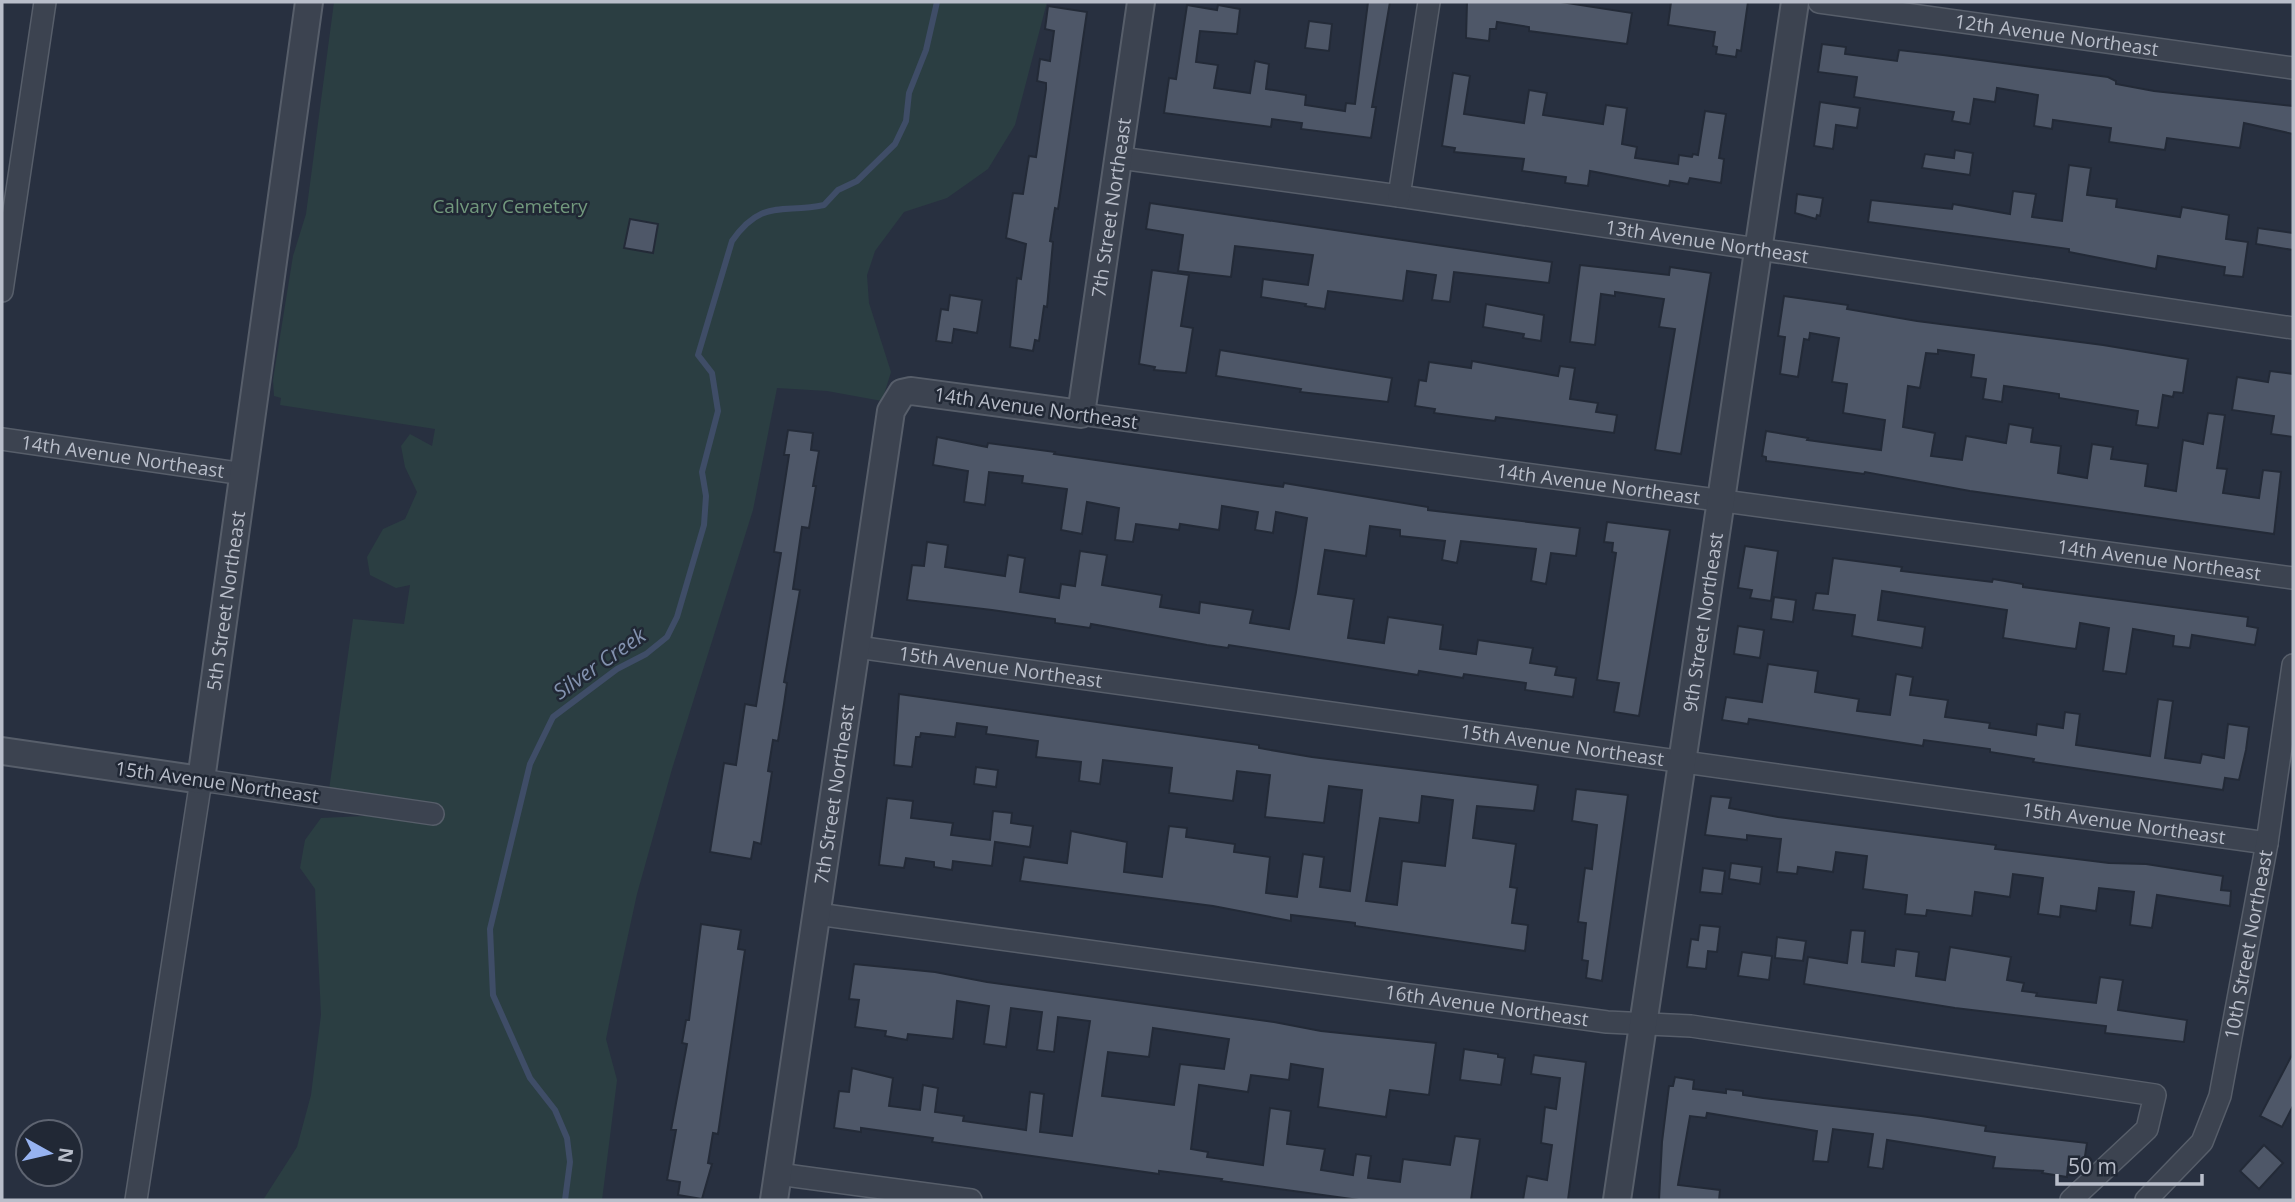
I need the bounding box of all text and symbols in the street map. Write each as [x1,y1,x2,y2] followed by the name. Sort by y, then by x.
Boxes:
[1953,8,2160,62] street label: 12th Avenue Northeast
[1085,116,1137,299] street label: 7th Street Northeast
[432,193,588,219] park label: Calvary Cemetery
[1604,214,1811,269] street label: 13th Avenue Northeast
[933,381,1140,435] street label: 14th Avenue Northeast
[19,429,226,484] street label: 14th Avenue Northeast
[1495,457,1702,511] street label: 14th Avenue Northeast
[201,509,251,692] street label: 5th Street Northeast
[1677,531,1729,714] street label: 9th Street Northeast
[2056,533,2263,587] street label: 14th Avenue Northeast
[547,620,651,705] water label: Silver Creek
[897,640,1104,694] street label: 15th Avenue Northeast
[808,703,860,886] street label: 7th Street Northeast
[1459,718,1666,772] street label: 15th Avenue Northeast
[114,755,321,809] street label: 15th Avenue Northeast
[2020,796,2227,850] street label: 15th Avenue Northeast
[2218,848,2278,1041] street label: 10th Street Northeast
[1383,979,1590,1032] street label: 16th Avenue Northeast
[14,1118,84,1188] north arrow
[2057,1142,2202,1186] scale bar
[52,1146,80,1165] text: N
[2068,1152,2117,1180] text: 50 m

